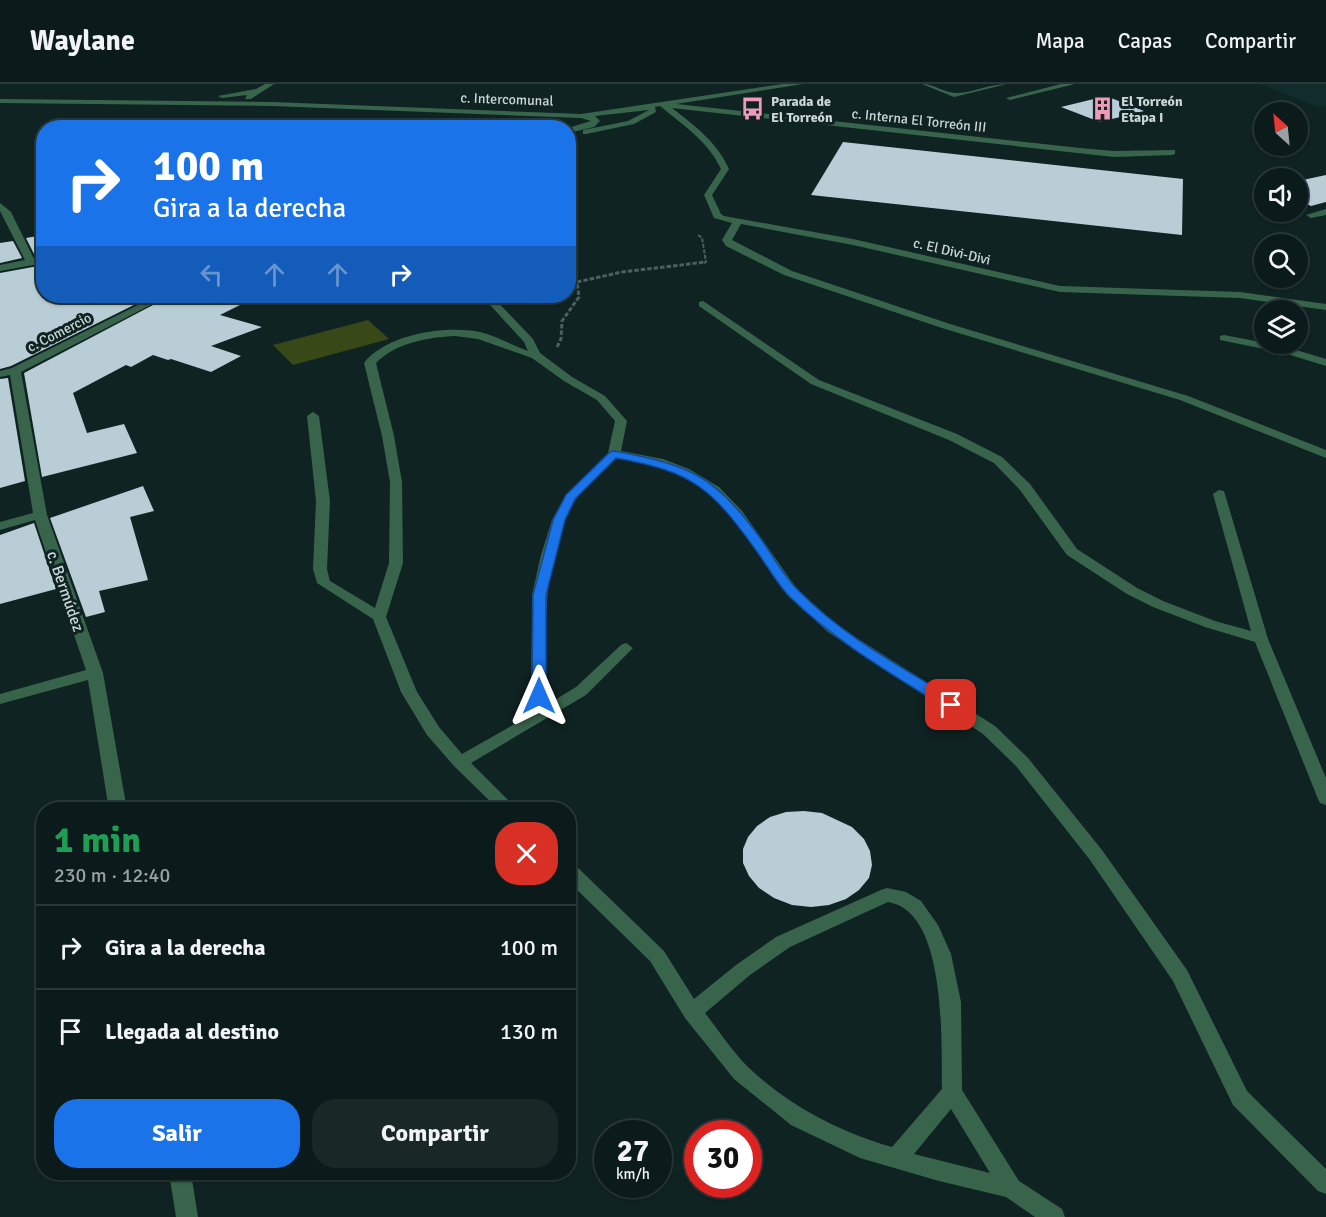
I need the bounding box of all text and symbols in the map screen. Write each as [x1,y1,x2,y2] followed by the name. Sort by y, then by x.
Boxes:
[30,24,135,58] text: Waylane
[1035,28,1085,54] text: Mapa
[1118,28,1172,54] text: Capas
[1205,28,1296,54] text: Compartir
[460,89,554,110] street label: c. Intercomunal
[771,93,833,126] place label: Parada de El Torreón
[1121,93,1183,126] place label: El Torreón Etapa I
[740,96,766,122] bus stop icon: Parada de El Torreón
[1090,96,1116,122] building icon: El Torreón Etapa I
[1254,102,1308,156] north arrow
[1254,102,1308,354] map controls
[851,105,987,136] street label: c. Interna El Torreón III
[153,141,264,192] text: 100 m
[54,144,132,222] icon: right
[1254,168,1308,222] button: sound
[153,192,346,225] text: Gira a la derecha
[912,234,992,269] street label: c. El Divi-Divi
[1254,234,1308,288] button: search
[195,258,228,291] icon: left
[258,258,291,291] icon: ahead
[321,258,354,291] icon: ahead
[384,258,417,291] icon: right
[1254,300,1308,354] button: layers
[24,309,94,356] street label: c. Comercio
[42,548,88,634] street label: c. Bermúdez
[507,664,571,728] position arrow
[925,679,976,730] pin
[934,688,967,721] icon: arrive
[54,818,141,863] text: 1 min
[495,822,558,885] button: close
[54,863,170,888] text: 230 m · 12:40
[54,931,87,964] icon: right
[105,934,266,961] text: Gira a la derecha
[500,934,558,961] text: 100 m
[54,1015,87,1048] icon: arrive
[105,1018,279,1045] text: Llegada al destino
[500,1018,558,1045] text: 130 m
[54,1099,300,1168] button: Salir
[312,1099,558,1168] button: Compartir
[684,1120,762,1198] speed limit sign: 30
[617,1133,649,1170] text: 27
[616,1165,650,1183] text: km/h

